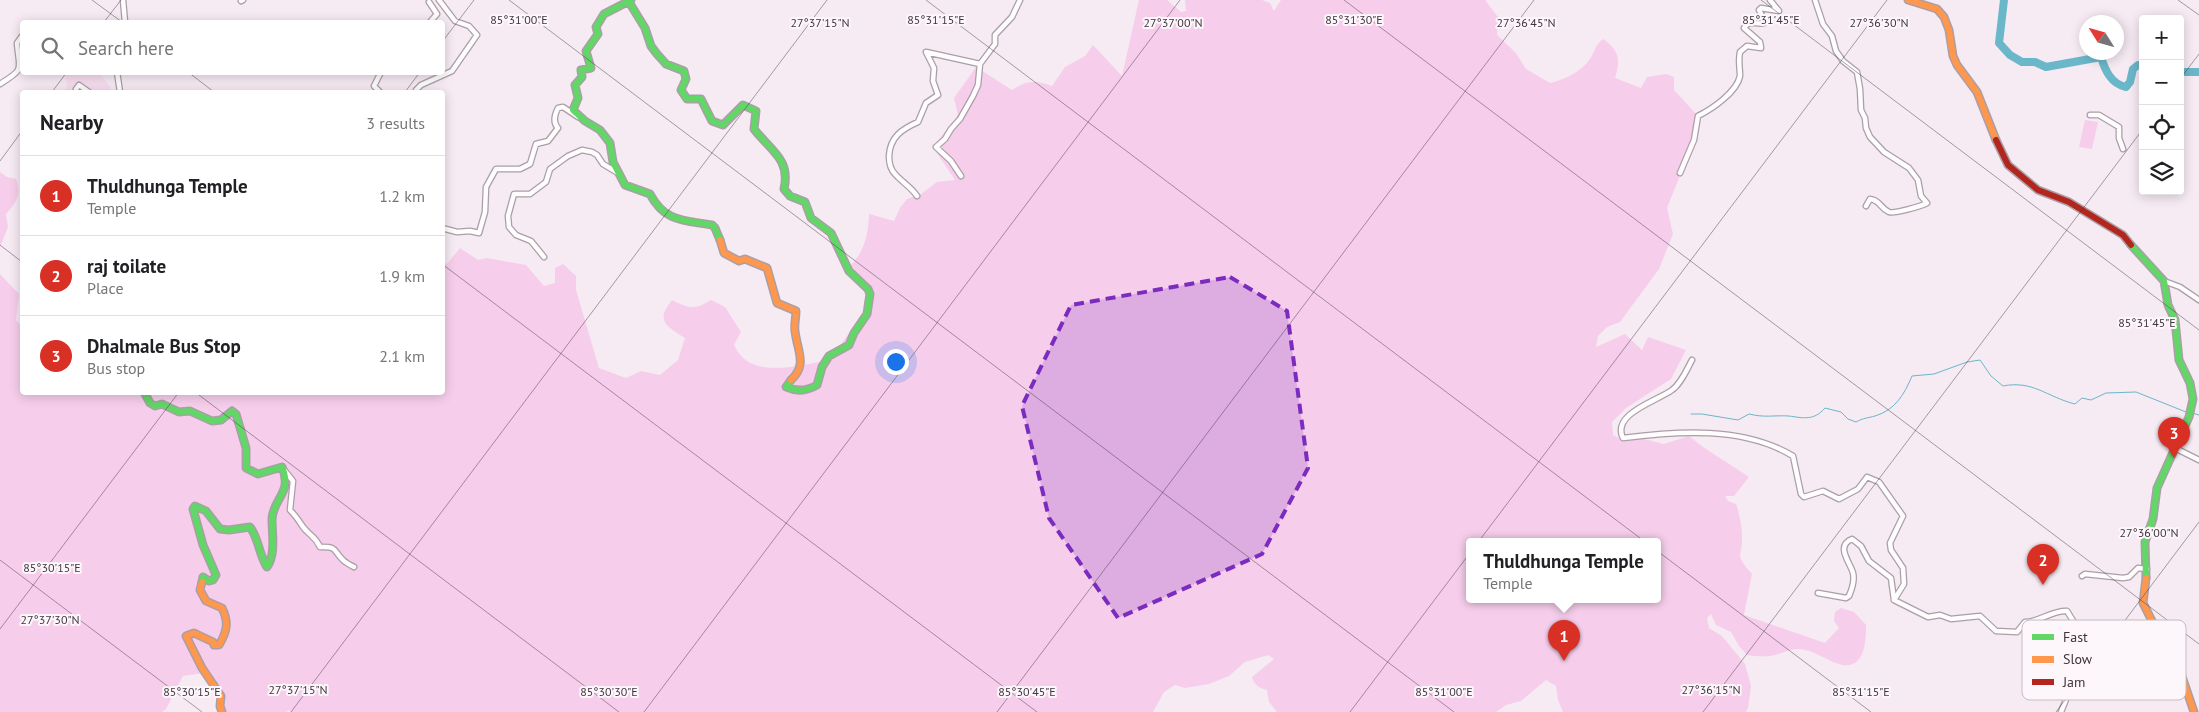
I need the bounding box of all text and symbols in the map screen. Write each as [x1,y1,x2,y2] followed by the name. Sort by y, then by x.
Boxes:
[490,12,548,27] text: 85°31'00"E
[907,12,965,27] text: 85°31'15"E
[1325,12,1383,27] text: 85°31'30"E
[1742,12,1800,27] text: 85°31'45"E
[790,15,850,30] text: 27°37'15"N
[1143,15,1203,30] text: 27°37'00"N
[1496,15,1556,30] text: 27°36'45"N
[1849,15,1909,30] text: 27°36'30"N
[2079,15,2124,60] north arrow
[2139,15,2184,195] map controls
[2139,15,2184,60] button: +
[20,20,445,75] search box
[38,34,66,62] icon: search
[78,36,174,60] text: Search here
[2139,60,2184,105] button: −
[2139,105,2184,150] button: locate
[40,109,103,136] text: Nearby
[366,113,425,133] text: 3 results
[2139,150,2184,195] button: layers
[87,174,248,198] text: Thuldhunga Temple
[51,186,61,206] text: 1
[379,186,425,206] text: 1.2 km
[87,198,136,218] text: Temple
[87,254,166,278] text: raj toilate
[51,266,61,286] text: 2
[379,266,425,286] text: 1.9 km
[87,278,124,298] text: Place
[2118,315,2176,330] text: 85°31'45"E
[87,334,241,358] text: Dhalmale Bus Stop
[51,346,61,366] text: 3
[379,346,425,366] text: 2.1 km
[883,349,909,375] your location
[87,358,145,378] text: Bus stop
[2158,417,2190,458] pin: 3
[2119,525,2179,540] text: 27°36'00"N
[1466,538,1661,603] popup
[2027,544,2059,585] pin: 2
[1483,549,1644,573] text: Thuldhunga Temple
[23,560,81,575] text: 85°30'15"E
[1483,573,1533,593] text: Temple
[20,612,80,627] text: 27°37'30"N
[1548,620,1580,661] pin: 1
[2022,620,2186,700] legend
[2063,628,2088,646] text: Fast
[2063,650,2093,668] text: Slow
[2062,673,2085,691] text: Jam
[268,682,328,697] text: 27°37'15"N
[1681,682,1741,697] text: 27°36'15"N
[163,684,221,699] text: 85°30'15"E
[580,684,638,699] text: 85°30'30"E
[998,684,1056,699] text: 85°30'45"E
[1415,684,1473,699] text: 85°31'00"E
[1832,684,1890,699] text: 85°31'15"E

